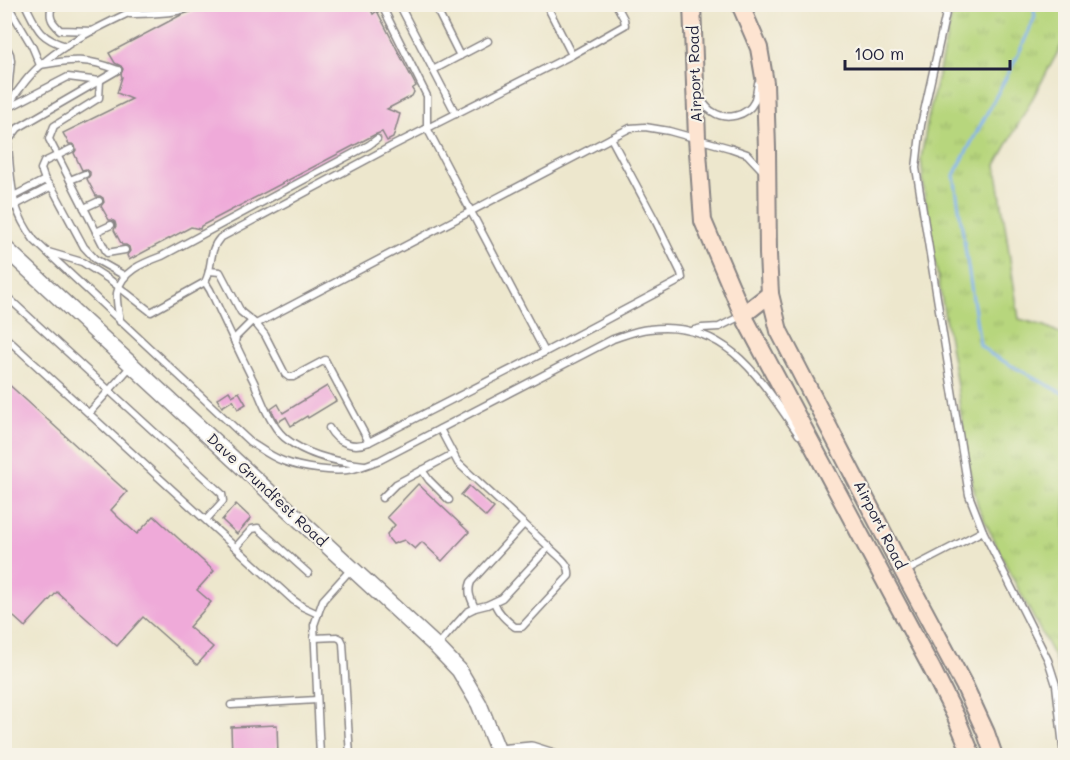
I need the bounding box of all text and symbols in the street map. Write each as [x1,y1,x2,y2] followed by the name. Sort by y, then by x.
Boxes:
[682,25,706,123] street label: Airport Road
[845,33,1010,71] scale bar
[854,41,904,65] text: 100 m
[203,428,332,550] street label: Dave Grundfest Road
[850,477,912,572] street label: Airport Road

